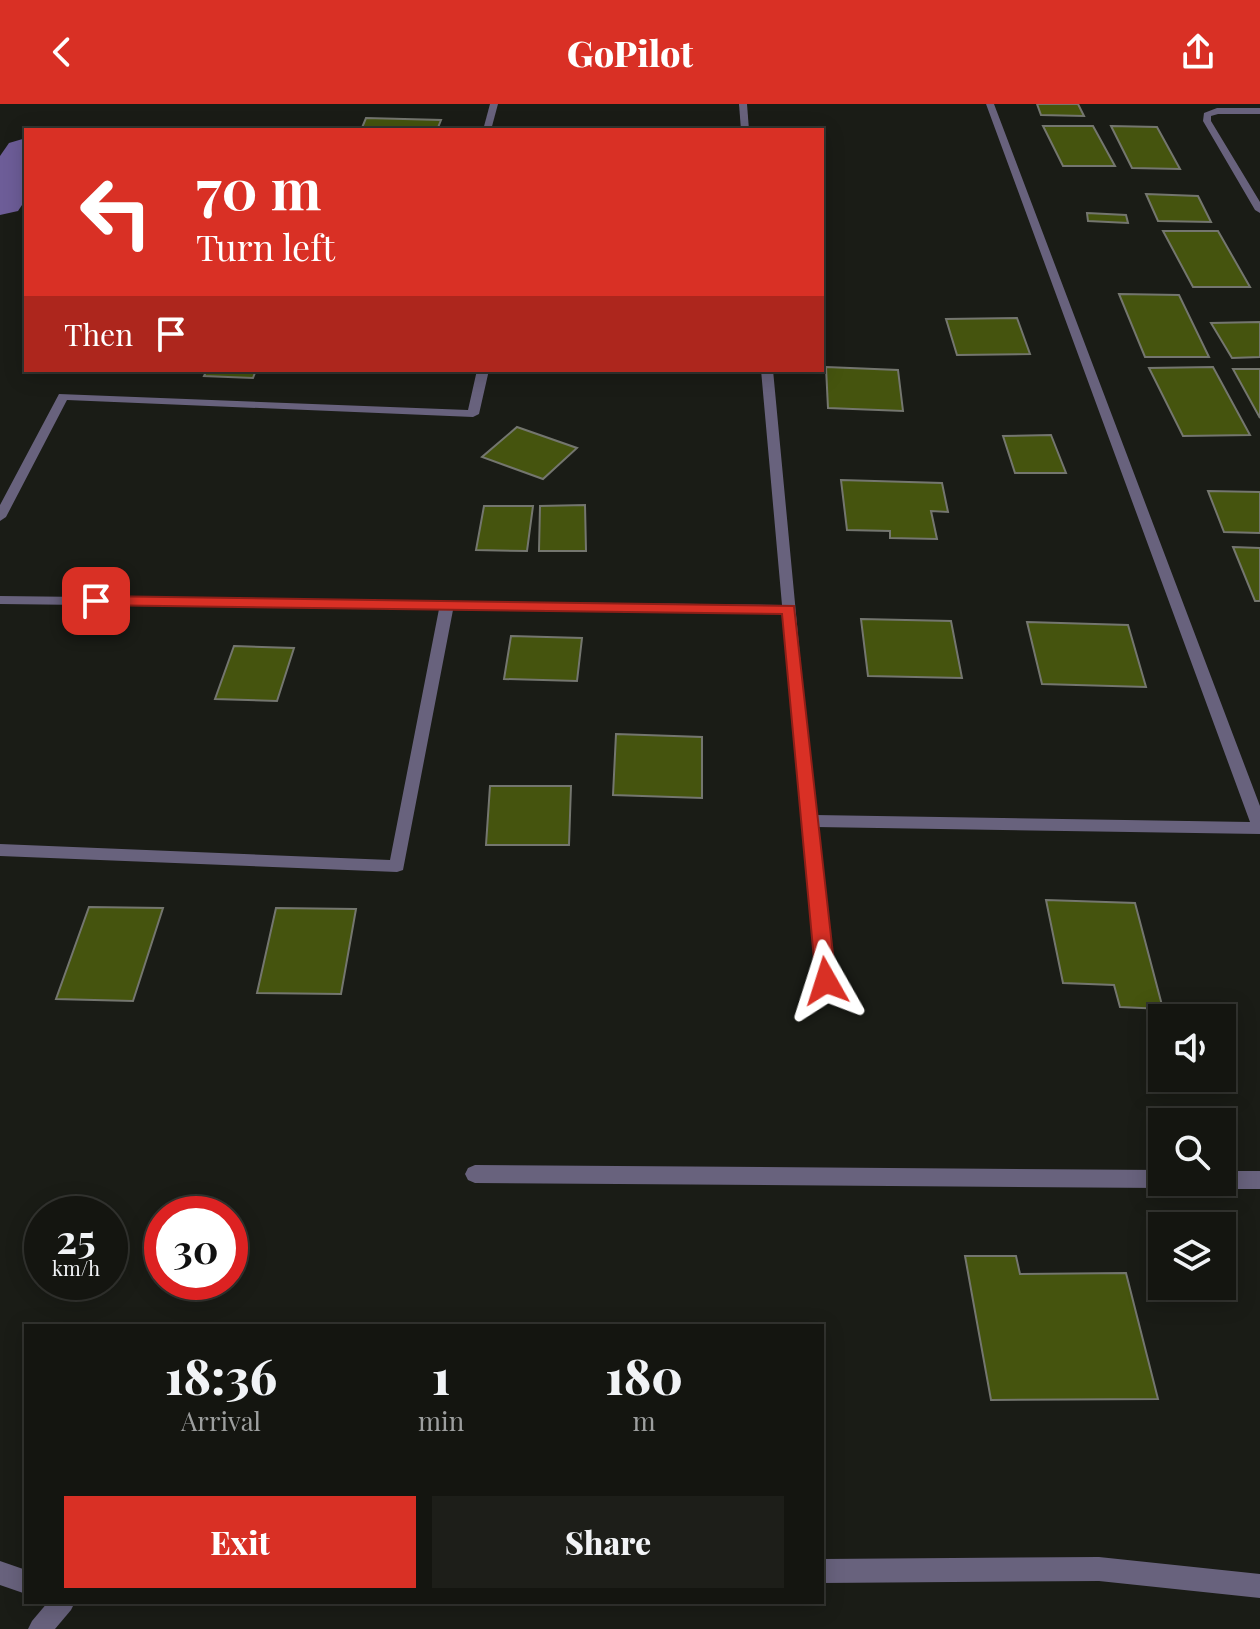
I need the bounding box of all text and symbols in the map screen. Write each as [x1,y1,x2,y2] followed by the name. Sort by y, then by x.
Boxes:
[567,28,693,76] text: GoPilot
[40,30,84,74] icon: back
[1176,30,1220,74] icon: share
[196,150,321,225] text: 70 m
[64,160,168,264] icon: left
[196,222,335,270] text: Turn left
[149,312,193,356] icon: arrive
[64,314,133,354] text: Then
[62,567,130,635] pin
[74,579,118,623] icon: arrive
[784,939,868,1023] position arrow
[1148,1004,1236,1300] map controls
[1148,1004,1236,1092] button: sound
[1148,1108,1236,1196] button: search
[144,1196,248,1300] speed limit sign: 30
[56,1211,96,1264] text: 25
[1148,1212,1236,1300] button: layers
[52,1254,100,1281] text: km/h
[165,1343,277,1407] text: 18:36
[432,1343,450,1407] text: 1
[605,1343,683,1407] text: 180
[181,1403,261,1438] text: Arrival
[418,1403,464,1438] text: min
[633,1403,656,1438] text: m
[64,1496,416,1588] button: Exit
[432,1496,784,1588] button: Share

